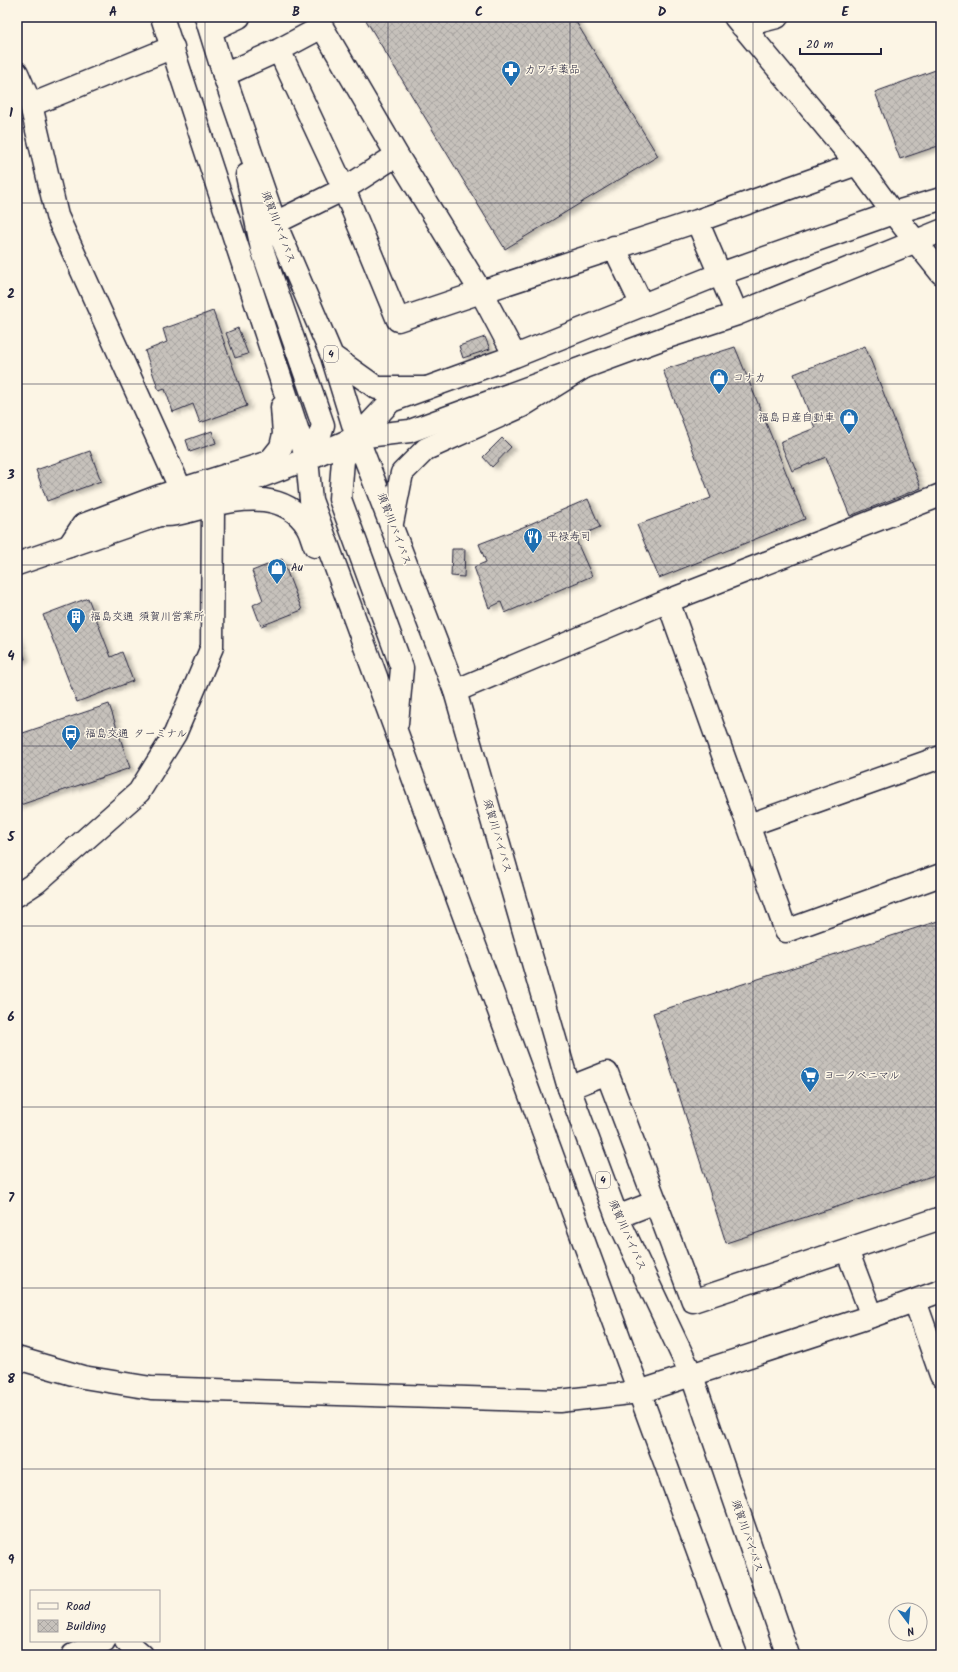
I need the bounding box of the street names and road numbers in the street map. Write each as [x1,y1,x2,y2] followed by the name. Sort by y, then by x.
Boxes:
[256,188,300,266] street label: 須賀川バイパス
[324,346,338,362] road number: 4
[372,490,416,568] street label: 須賀川バイパス
[478,797,516,875] street label: 須賀川バイパス
[596,1172,610,1188] road number: 4
[603,1196,651,1274] street label: 須賀川バイパス
[726,1497,768,1575] street label: 須賀川バイパス

